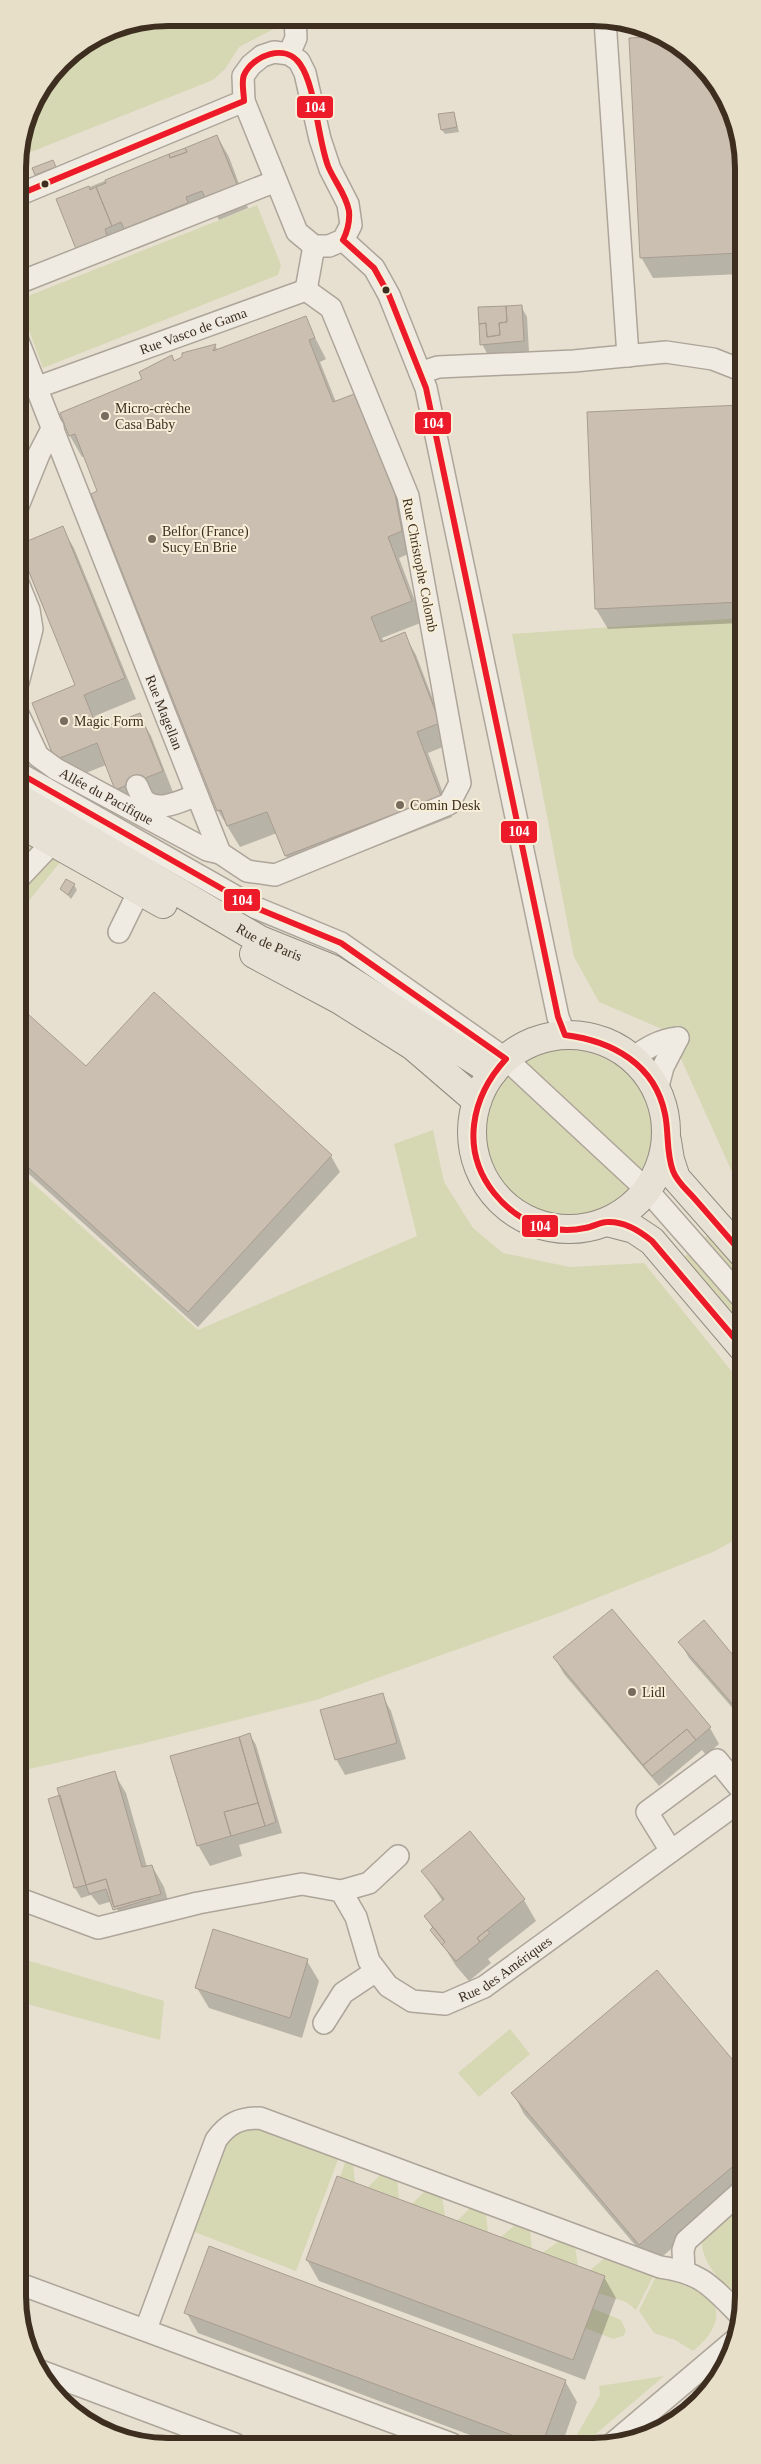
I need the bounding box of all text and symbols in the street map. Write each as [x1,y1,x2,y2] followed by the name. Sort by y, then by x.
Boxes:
[296,95,334,119] line badge: 104
[305,100,326,115] text: 104
[40,179,50,189] unlabelled marker
[381,285,391,295] unlabelled marker
[137,304,250,357] street label: Rue Vasco de Gama
[115,401,190,432] place label: Micro-crèche Casa Baby
[99,410,111,422] marker: Micro-crèche Casa Baby
[414,411,452,435] line badge: 104
[423,416,444,431] text: 104
[400,497,440,633] street label: Rue Christophe Colomb
[162,524,249,555] place label: Belfor (France) Sucy En Brie
[146,533,158,545] marker: Belfor (France) Sucy En Brie
[143,673,186,752] street label: Rue Magellan
[74,714,144,729] place label: Magic Form
[58,715,70,727] marker: Magic Form
[57,765,156,827] street label: Allée du Pacifique
[410,798,480,813] place label: Comin Desk
[394,799,406,811] marker: Comin Desk
[500,820,538,844] line badge: 104
[509,824,530,839] text: 104
[223,888,261,912] line badge: 104
[232,893,253,908] text: 104
[234,920,304,964] street label: Rue de Paris
[521,1214,559,1238] line badge: 104
[530,1219,551,1234] text: 104
[642,1685,665,1700] place label: Lidl
[626,1686,638,1698] marker: Lidl
[456,1933,554,2005] street label: Rue des Amériques

